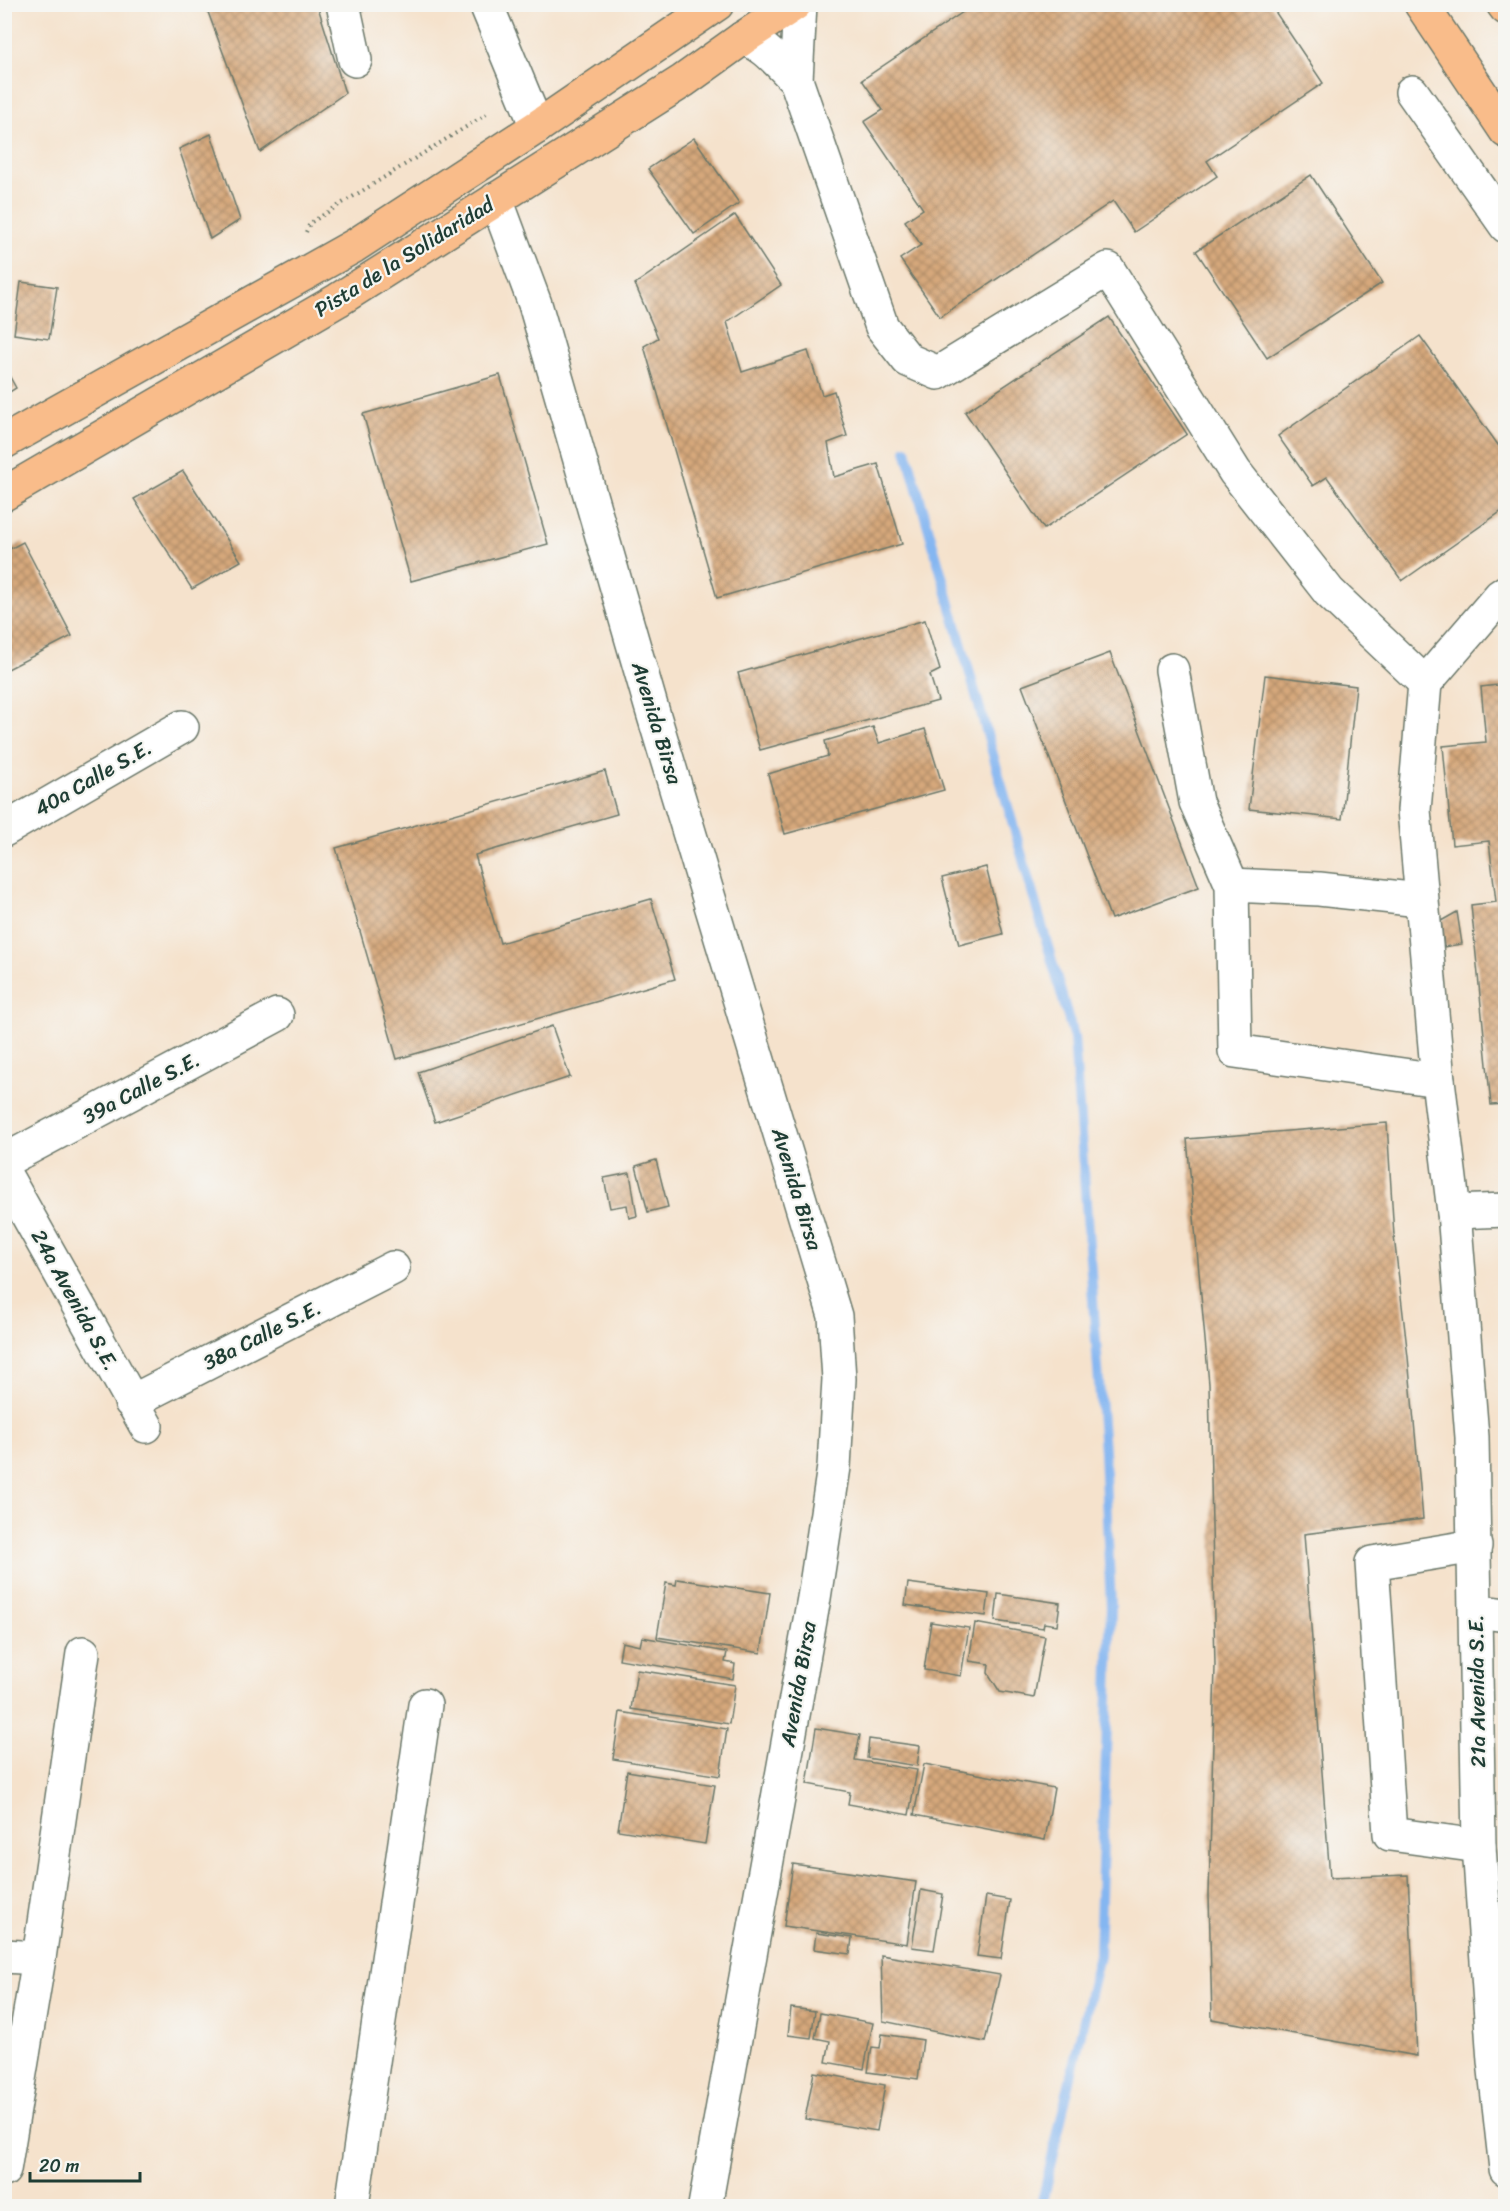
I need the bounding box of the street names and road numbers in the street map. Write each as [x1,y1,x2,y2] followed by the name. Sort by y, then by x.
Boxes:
[306,185,503,328] street label: Pista de la Solidaridad
[620,656,694,789] street label: Avenida Birsa
[27,729,159,827] street label: 40a Calle S.E.
[75,1041,207,1135] street label: 39a Calle S.E.
[760,1122,834,1255] street label: Avenida Birsa
[20,1222,130,1378] street label: 24a Avenida S.E.
[196,1289,328,1381] street label: 38a Calle S.E.
[1457,1614,1497,1768] street label: 21a Avenida S.E.
[768,1618,828,1751] street label: Avenida Birsa

